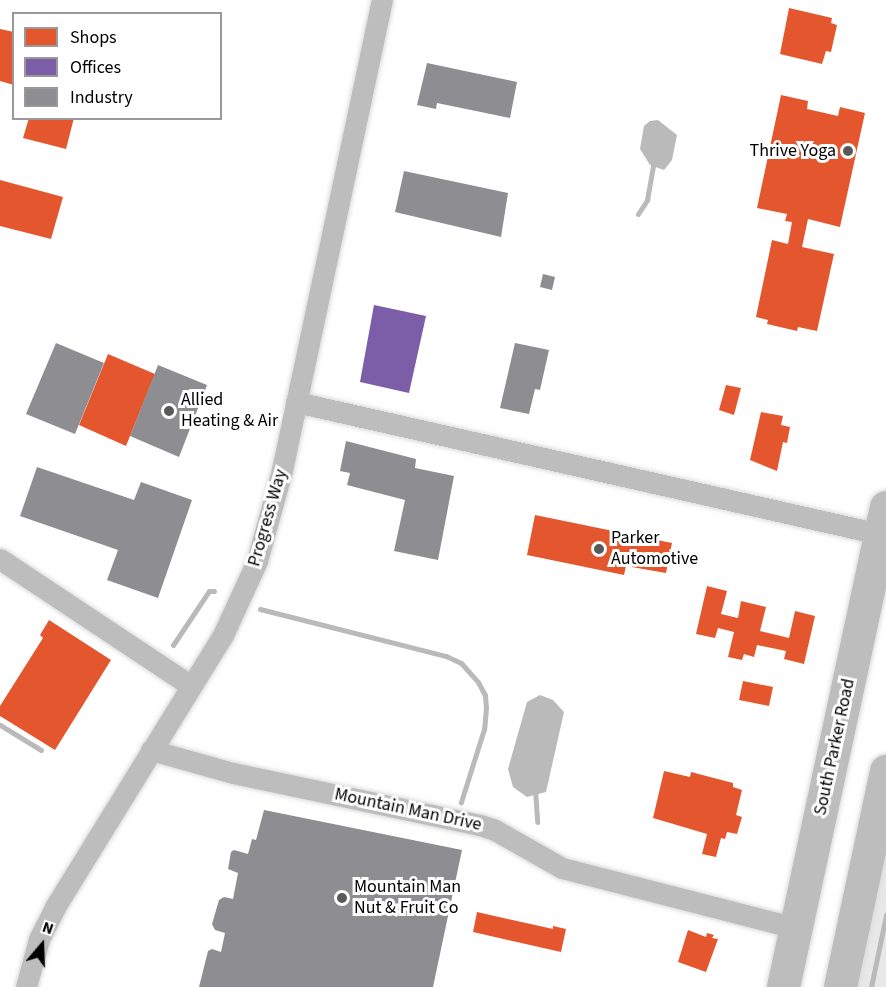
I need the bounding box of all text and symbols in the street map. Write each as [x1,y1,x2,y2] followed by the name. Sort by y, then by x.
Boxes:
[12,12,222,120] legend
[70,25,117,50] text: Shops
[70,55,121,80] text: Offices
[70,85,133,110] text: Industry
[750,140,836,162] place label: Thrive Yoga
[841,144,855,158] marker: Thrive Yoga
[181,390,278,432] place label: Allied Heating & Air
[162,404,176,418] marker: Allied Heating & Air
[244,467,292,569] street label: Progress Way
[611,528,698,570] place label: Parker Automotive
[592,542,606,556] marker: Parker Automotive
[810,677,860,817] street label: South Parker Road
[333,784,483,836] street label: Mountain Man Drive
[354,877,461,920] place label: Mountain Man Nut & Fruit Co
[335,891,349,905] marker: Mountain Man Nut & Fruit Co
[12,915,72,975] north arrow
[39,916,56,940] text: N

